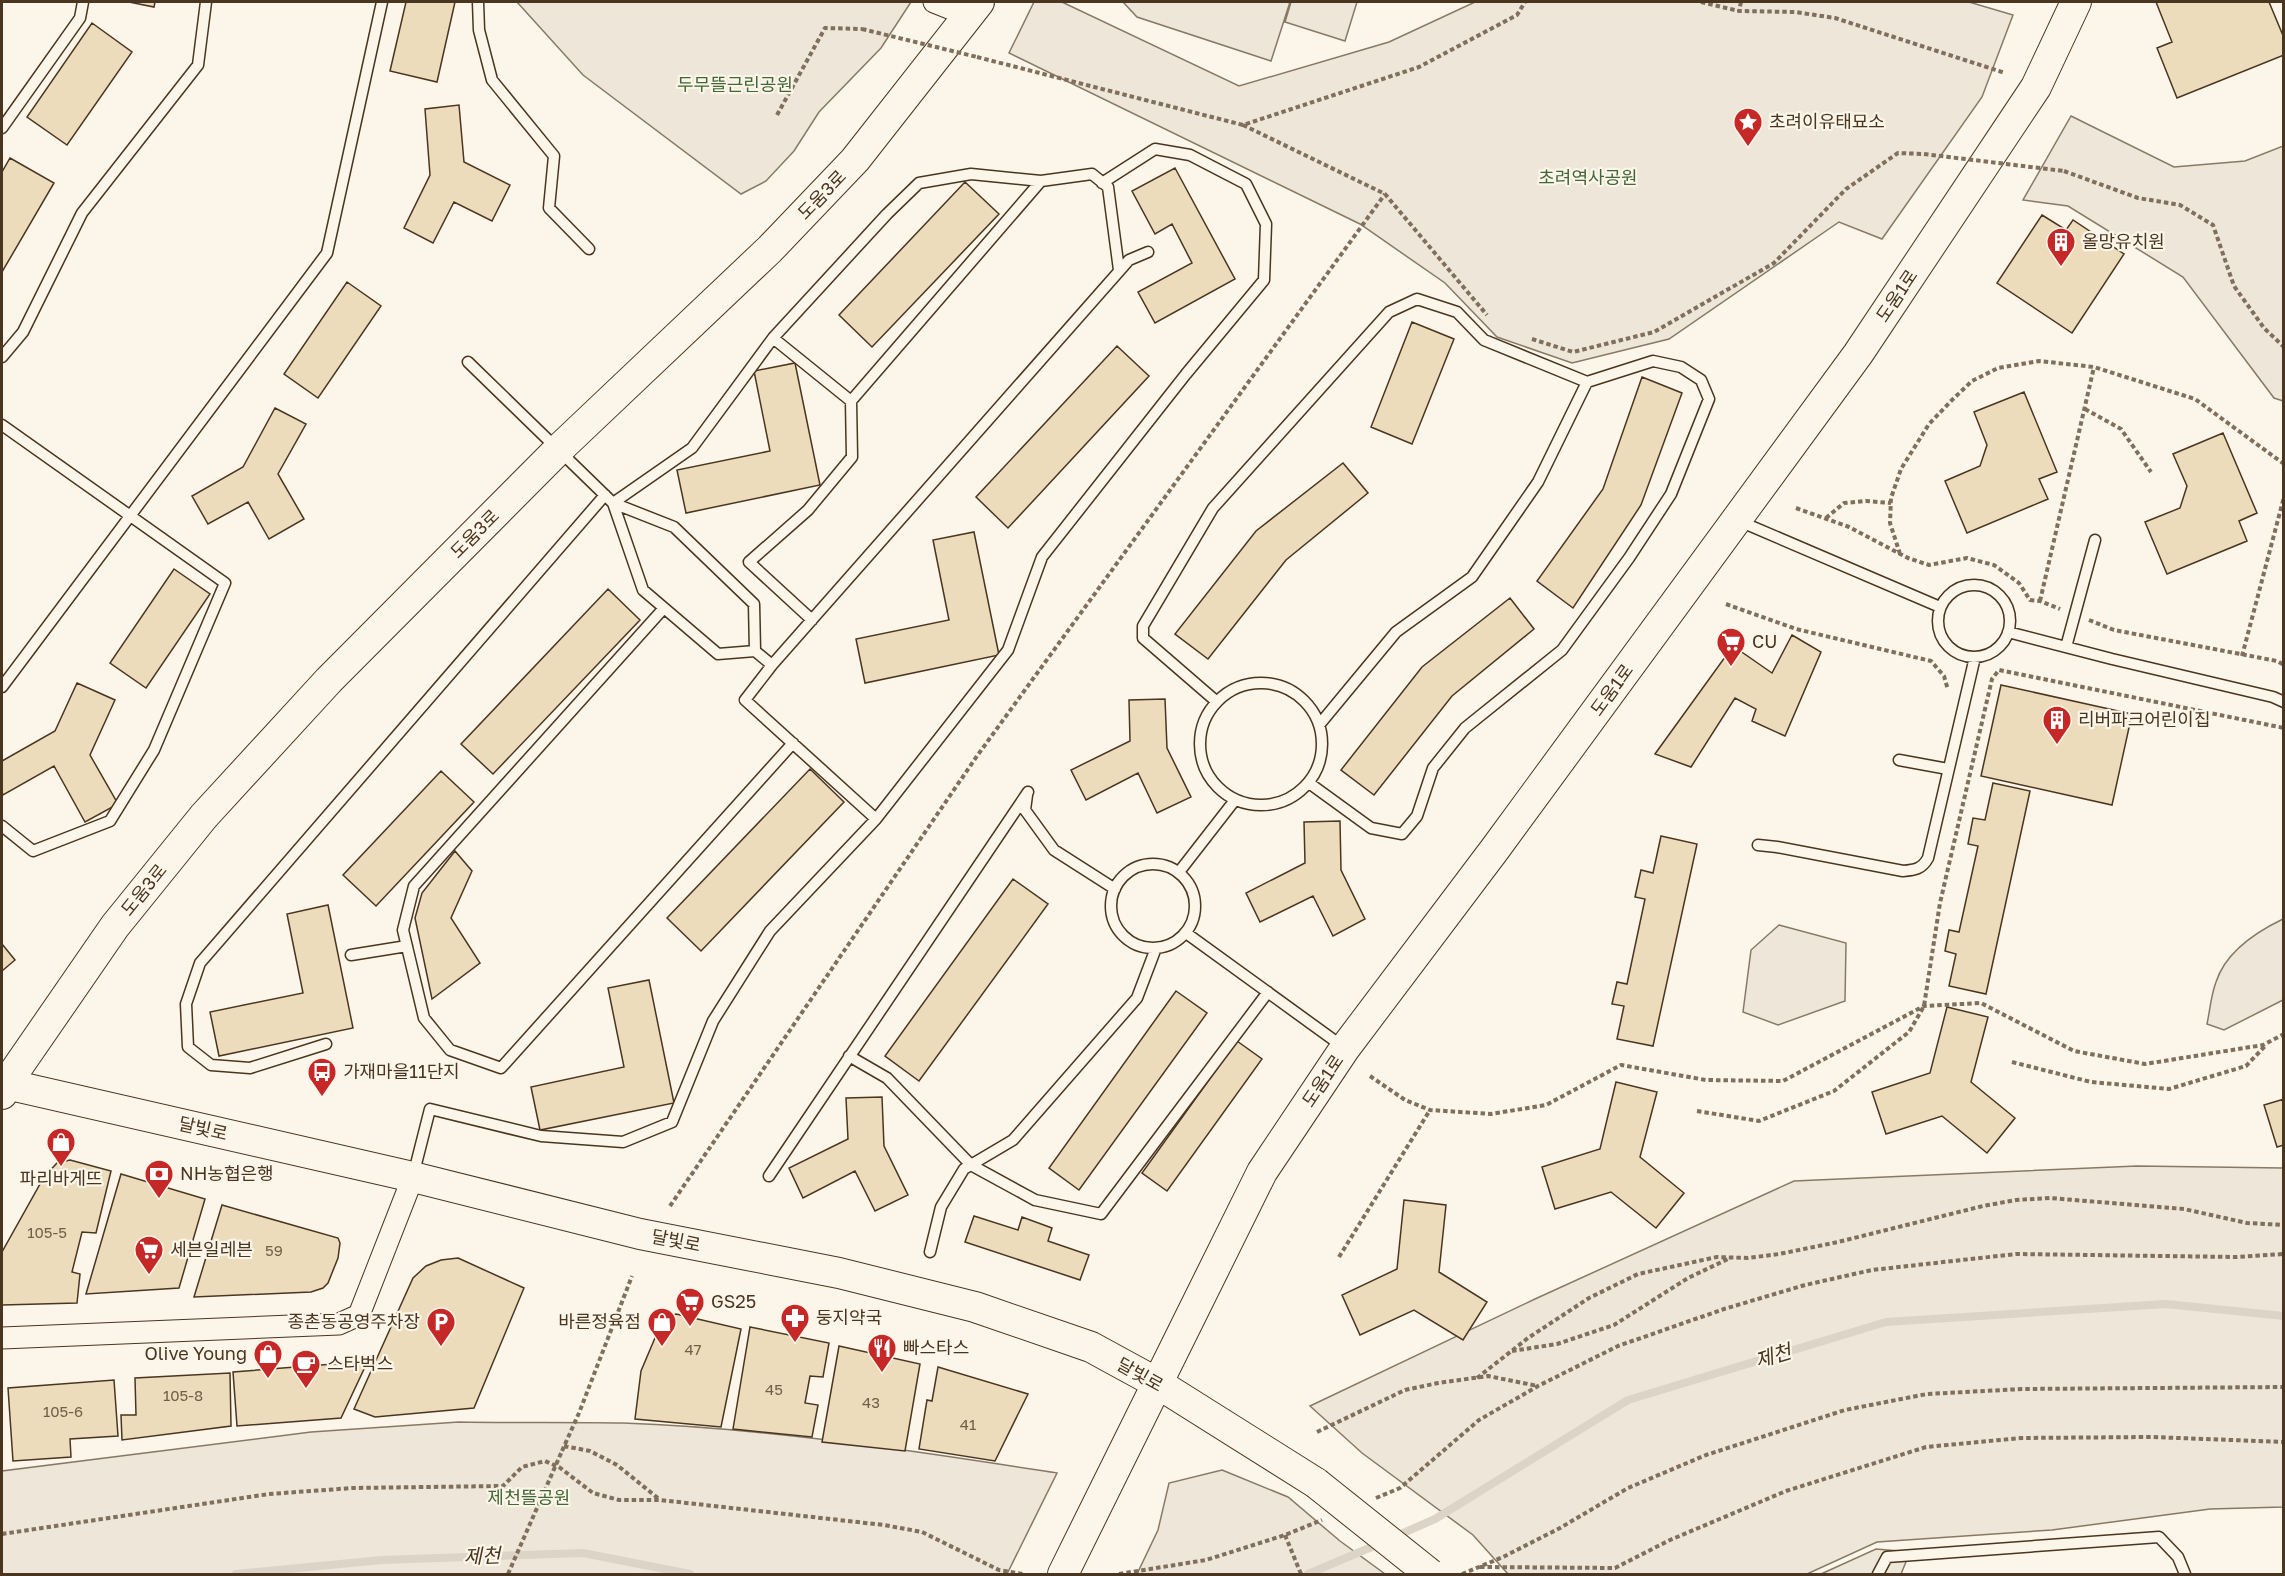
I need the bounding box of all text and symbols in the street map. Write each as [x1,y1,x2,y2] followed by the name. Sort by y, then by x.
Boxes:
[677,73,793,95] park label: 두무뜰근린공원
[1732,106,1764,148] place icon: 초려이유태묘소
[1769,110,1885,132] place label: 초려이유태묘소
[792,165,850,224] street label: 도움3로
[1538,166,1638,188] park label: 초려역사공원
[2045,226,2077,268] building icon: 올망유치원
[2082,230,2165,252] place label: 올망유치원
[1871,265,1922,326] street label: 도움1로
[445,504,503,562] street label: 도움3로
[1715,626,1747,668] supermarket icon: CU
[1752,630,1777,652] place label: CU
[1585,659,1637,720] street label: 도움1로
[2041,704,2073,746] building icon: 리버파크어린이집
[2078,708,2210,730] place label: 리버파크어린이집
[116,859,171,920] street label: 도움3로
[1297,1050,1348,1111] street label: 도움1로
[306,1056,338,1098] bus stop icon: 가재마을11단지
[343,1060,460,1082] place label: 가재마을11단지
[177,1112,230,1144] street label: 달빛로
[45,1126,77,1168] shop icon: 파리바게뜨
[143,1158,175,1200] bank icon: NH농협은행
[180,1162,274,1184] place label: NH농협은행
[20,1167,102,1189] place label: 파리바게뜨
[27,1223,67,1241] house number: 105-5
[650,1224,703,1256] street label: 달빛로
[133,1234,165,1276] supermarket icon: 세븐일레븐
[170,1238,253,1260] place label: 세븐일레븐
[265,1241,283,1259] house number: 59
[674,1286,706,1328] supermarket icon: GS25
[711,1290,756,1312] place label: GS25
[779,1302,811,1344] pharmacy icon: 둥지약국
[425,1306,457,1348] parking icon: 종촌동공영주차장
[646,1306,678,1348] shop icon: 바른정육점
[816,1306,882,1328] place label: 둥지약국
[288,1310,420,1332] place label: 종촌동공영주차장
[558,1310,641,1332] place label: 바른정육점
[866,1332,898,1374] restaurant icon: 빠스타스
[903,1336,969,1358] place label: 빠스타스
[1752,1337,1796,1372] water label: 제천
[252,1338,284,1380] shop icon: Olive Young
[684,1340,702,1358] house number: 47
[145,1342,247,1364] place label: Olive Young
[290,1348,322,1390] cafe icon: 스타벅스
[327,1352,393,1374] place label: 스타벅스
[1113,1352,1168,1396] street label: 달빛로
[765,1380,783,1398] house number: 45
[163,1386,203,1404] house number: 105-8
[862,1393,880,1411] house number: 43
[43,1402,83,1420] house number: 105-6
[960,1415,976,1433] house number: 41
[488,1486,570,1508] park label: 제천뜰공원
[463,1542,503,1568] water label: 제천

